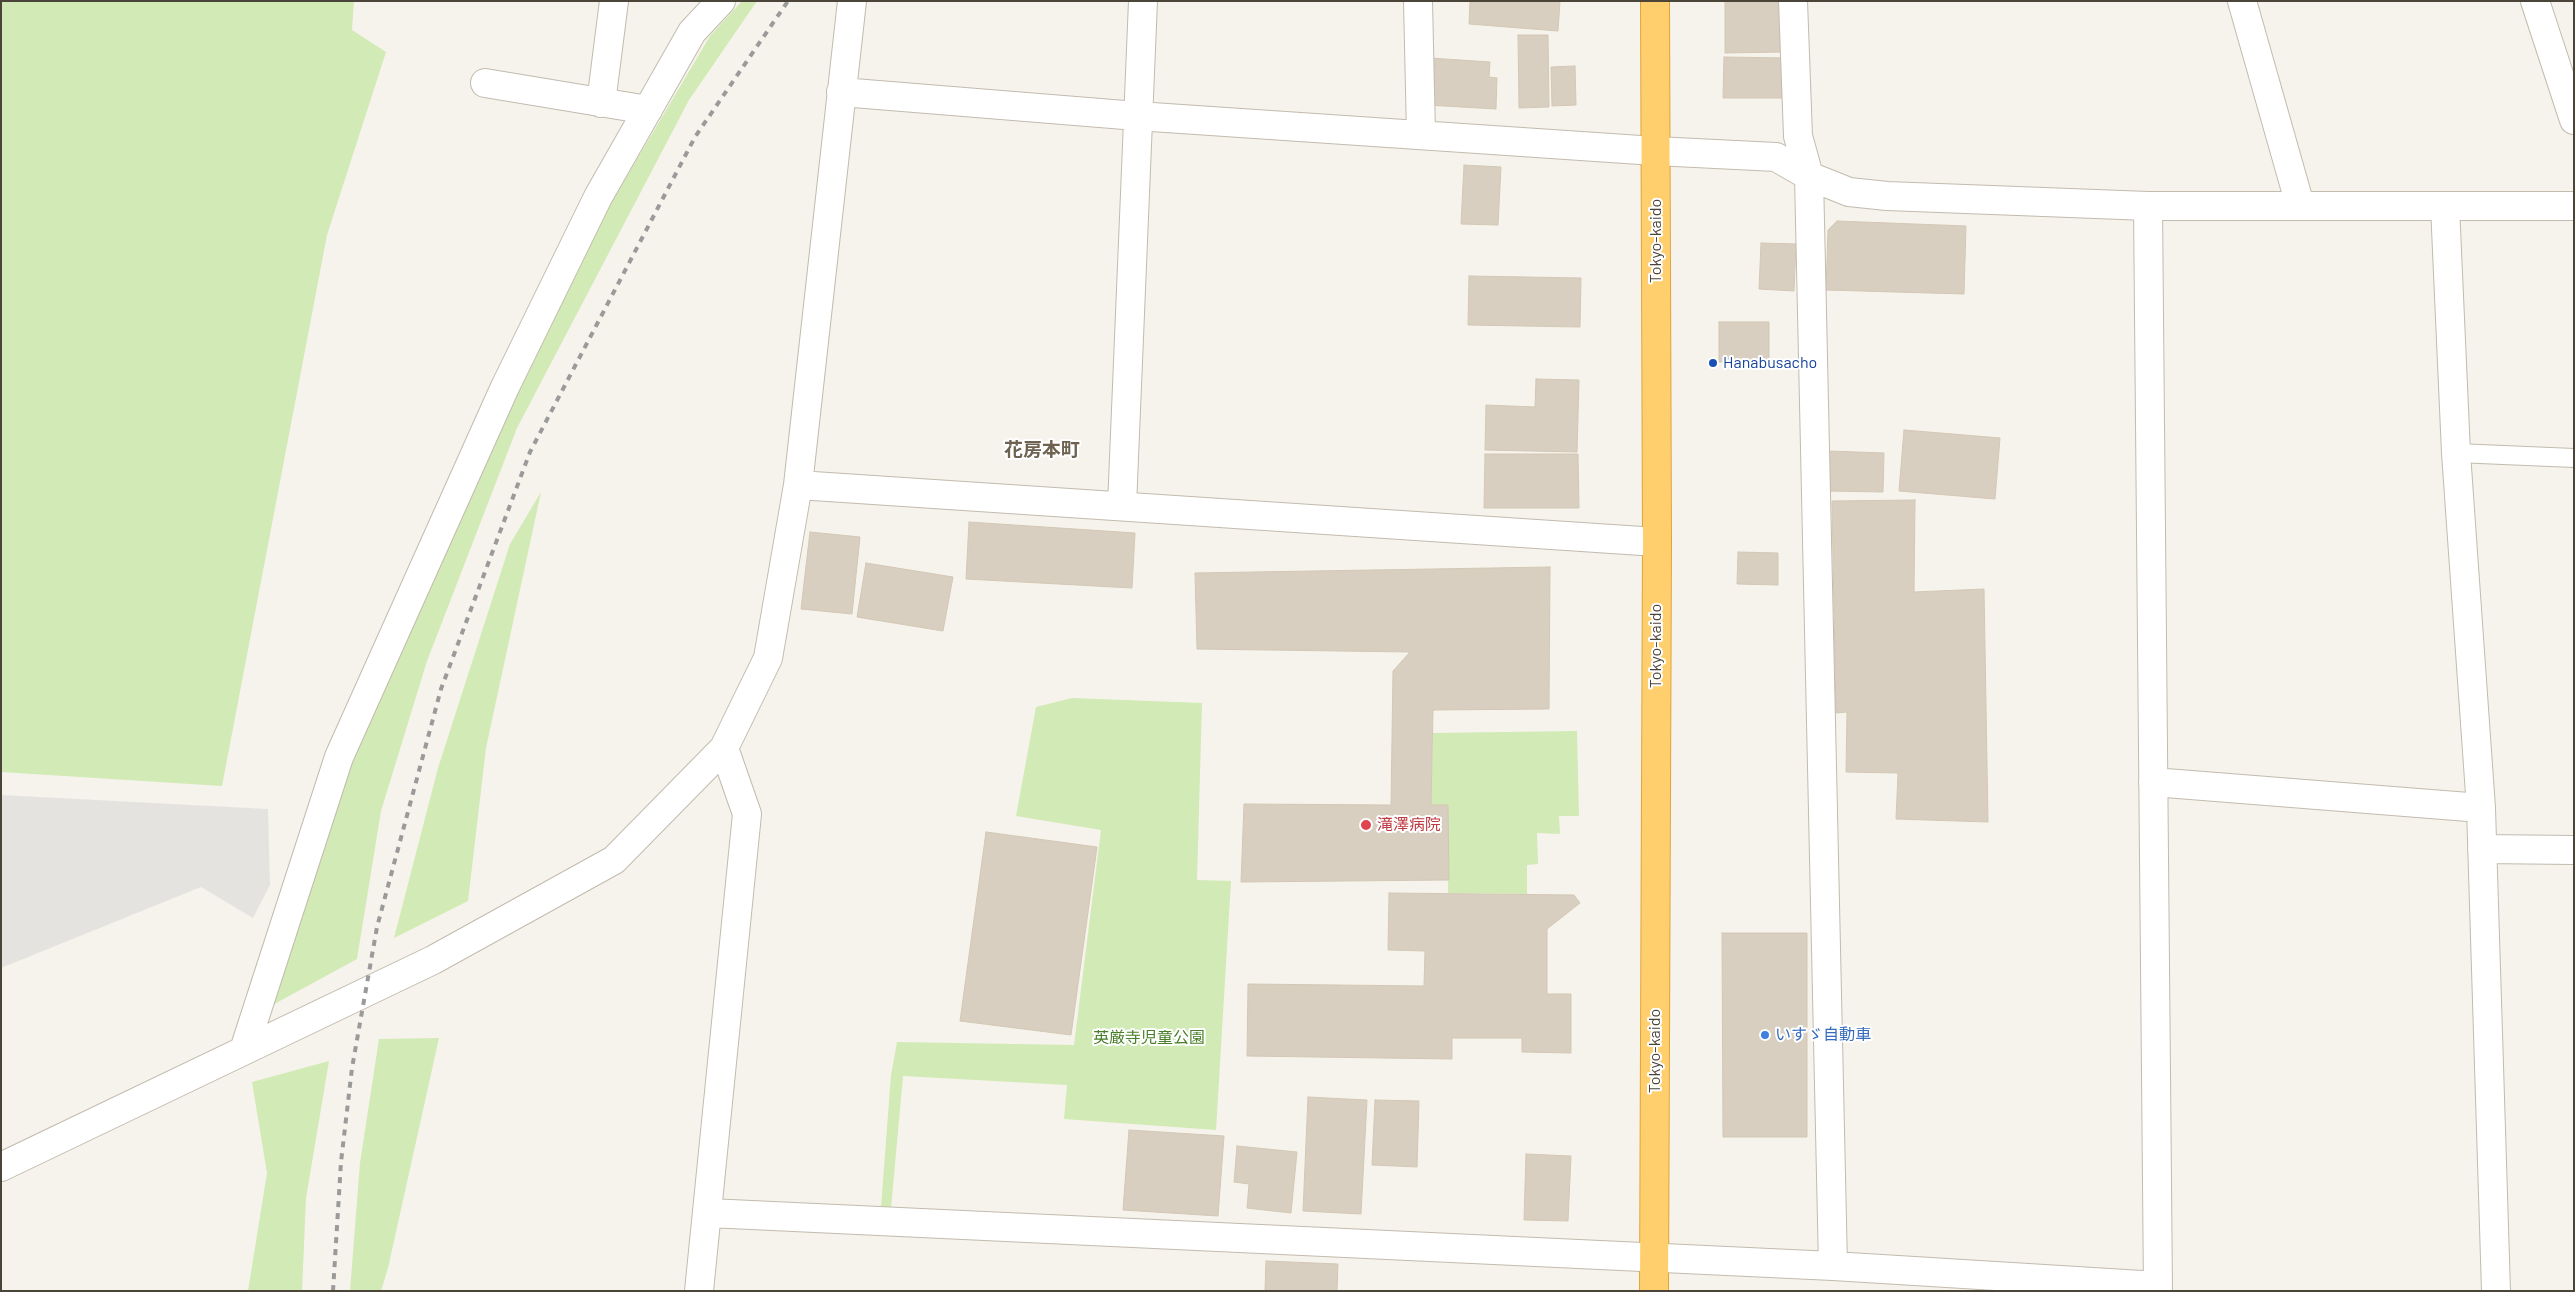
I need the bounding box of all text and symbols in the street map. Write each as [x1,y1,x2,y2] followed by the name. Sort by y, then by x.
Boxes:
[1646,199,1666,283] street label: Tokyo-kaido
[1723,353,1817,373] place label: Hanabusacho
[1707,357,1719,369] marker: Hanabusacho
[1004,439,1080,461] district label: 花房本町
[1646,604,1666,688] street label: Tokyo-kaido
[1377,815,1441,835] place label: 滝澤病院
[1359,818,1373,832] marker: 滝澤病院
[1645,1009,1665,1093] street label: Tokyo-kaido
[1775,1025,1871,1045] place label: いすゞ自動車
[1093,1028,1205,1048] park label: 英厳寺児童公園
[1759,1029,1771,1041] marker: いすゞ自動車

